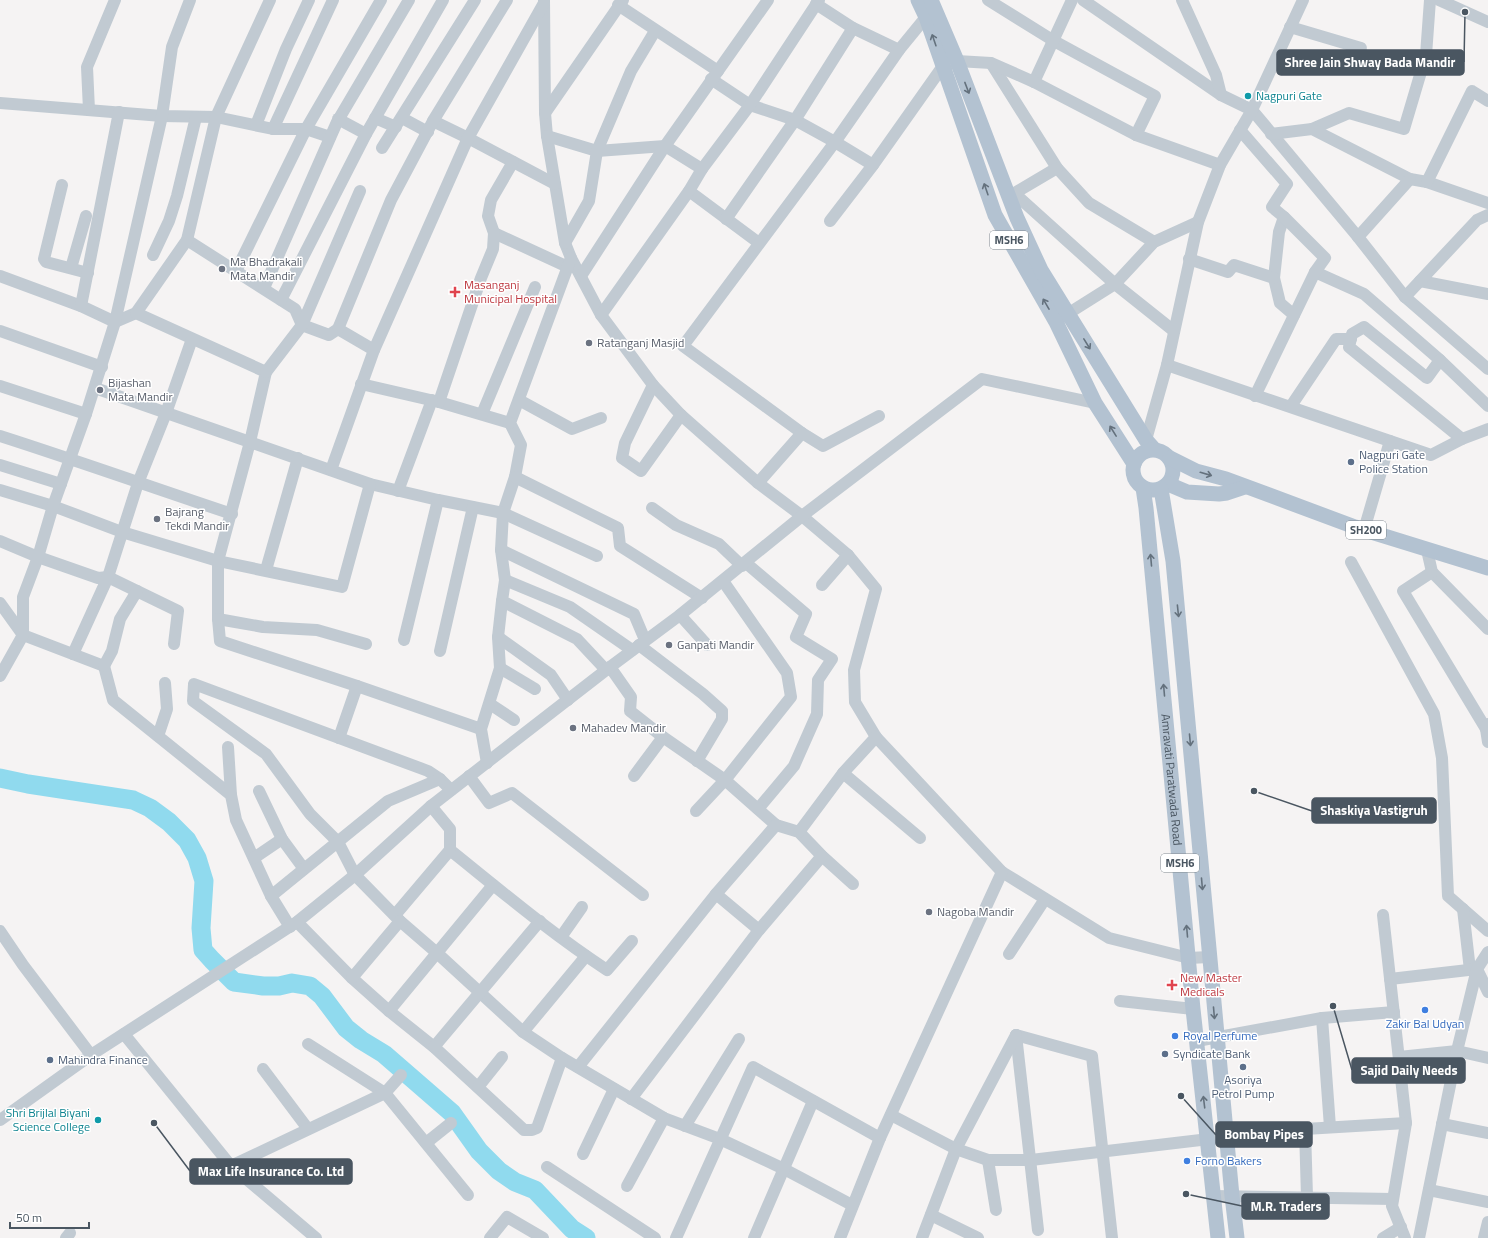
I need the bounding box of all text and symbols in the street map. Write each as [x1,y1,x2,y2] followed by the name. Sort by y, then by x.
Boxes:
[929,34,937,46] one-way arrow
[1277,50,1464,75] callout: Shree Jain Shway Bada Mandir
[1285,52,1456,72] text: Shree Jain Shway Bada Mandir
[964,81,972,93] one-way arrow
[1256,86,1322,105] place label: Nagpuri Gate
[1243,91,1253,101] marker: Nagpuri Gate
[982,182,989,195] one-way arrow
[990,231,1028,249] road number: MSH6
[230,252,302,285] place label: Ma Bhadrakali Mata Mandir
[217,264,227,274] marker: Ma Bhadrakali Mata Mandir
[464,275,557,308] place label: Masanganj Municipal Hospital
[449,286,461,298] marker: Masanganj Municipal Hospital
[1041,298,1049,310] one-way arrow
[597,333,684,352] place label: Ratanganj Masjid
[584,338,594,348] marker: Ratanganj Masjid
[1083,338,1091,350] one-way arrow
[108,373,173,406] place label: Bijashan Mata Mandir
[95,385,105,395] marker: Bijashan Mata Mandir
[1108,425,1116,437] one-way arrow
[1359,445,1428,478] place label: Nagpuri Gate Police Station
[1346,457,1356,467] marker: Nagpuri Gate Police Station
[1199,471,1212,478] one-way arrow
[165,502,229,535] place label: Bajrang Tekdi Mandir
[152,514,162,524] marker: Bajrang Tekdi Mandir
[1346,521,1386,539] road number: SH200
[1148,554,1155,567] one-way arrow
[1174,604,1181,617] one-way arrow
[677,635,754,654] place label: Ganpati Mandir
[664,640,674,650] marker: Ganpati Mandir
[1160,684,1167,697] one-way arrow
[1156,713,1188,846] street label: Amravati Paratwada Road
[581,718,666,737] place label: Mahadev Mandir
[568,723,578,733] marker: Mahadev Mandir
[1186,733,1194,746] one-way arrow
[1312,798,1436,823] callout: Shaskiya Vastigruh
[1320,800,1428,820] text: Shaskiya Vastigruh
[1161,854,1199,872] road number: MSH6
[1199,877,1206,890] one-way arrow
[937,902,1014,921] place label: Nagoba Mandir
[924,907,934,917] marker: Nagoba Mandir
[1183,925,1190,938] one-way arrow
[1180,968,1242,1001] place label: New Master Medicals
[1167,980,1177,990] marker: New Master Medicals
[1420,1005,1430,1015] marker: Zakir Bal Udyan
[1210,1006,1218,1019] one-way arrow
[1386,1014,1464,1033] place label: Zakir Bal Udyan
[1183,1026,1257,1045] place label: Royal Perfume
[1170,1031,1180,1041] marker: Royal Perfume
[1173,1044,1251,1063] place label: Syndicate Bank
[1160,1049,1170,1059] marker: Syndicate Bank
[58,1050,148,1069] place label: Mahindra Finance
[45,1055,55,1065] marker: Mahindra Finance
[1352,1058,1465,1083] callout: Sajid Daily Needs
[1360,1060,1458,1080] text: Sajid Daily Needs
[1238,1062,1248,1072] marker: Asoriya Petrol Pump
[1212,1070,1274,1103] place label: Asoriya Petrol Pump
[1200,1096,1208,1109] one-way arrow
[6,1103,90,1136] place label: Shri Brijlal Biyani Science College
[93,1115,103,1125] marker: Shri Brijlal Biyani Science College
[1216,1122,1312,1147] callout: Bombay Pipes
[1224,1124,1304,1144] text: Bombay Pipes
[1195,1151,1262,1170] place label: Forno Bakers
[1182,1156,1192,1166] marker: Forno Bakers
[190,1159,352,1184] callout: Max Life Insurance Co. Ltd
[198,1161,344,1181] text: Max Life Insurance Co. Ltd
[1242,1194,1329,1219] callout: M.R. Traders
[1250,1196,1322,1216] text: M.R. Traders
[10,1204,89,1230] scale bar
[16,1208,42,1227] text: 50 m

